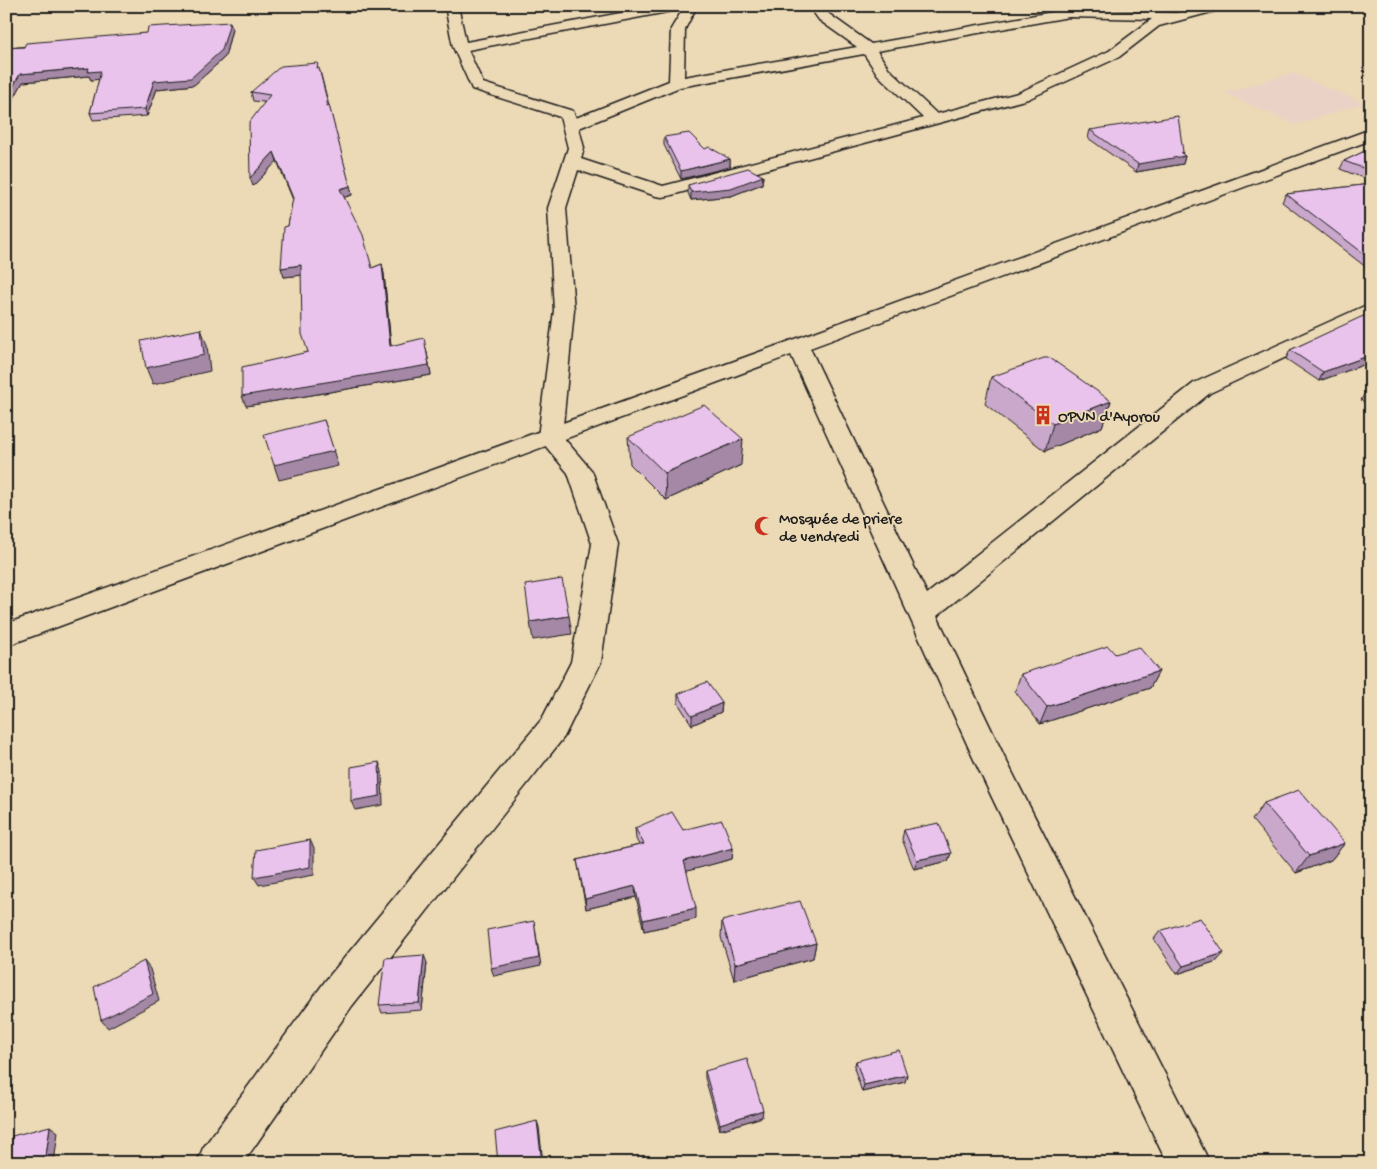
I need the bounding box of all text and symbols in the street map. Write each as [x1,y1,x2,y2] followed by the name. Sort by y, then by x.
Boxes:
[1032,404,1054,426] building icon: OPVN d'Ayorou
[1058,409,1161,428] place label: OPVN d'Ayorou
[779,511,903,548] place label: Mosquée de priere de vendredi
[753,515,775,537] mosque icon: Mosquée de priere de vendredi

